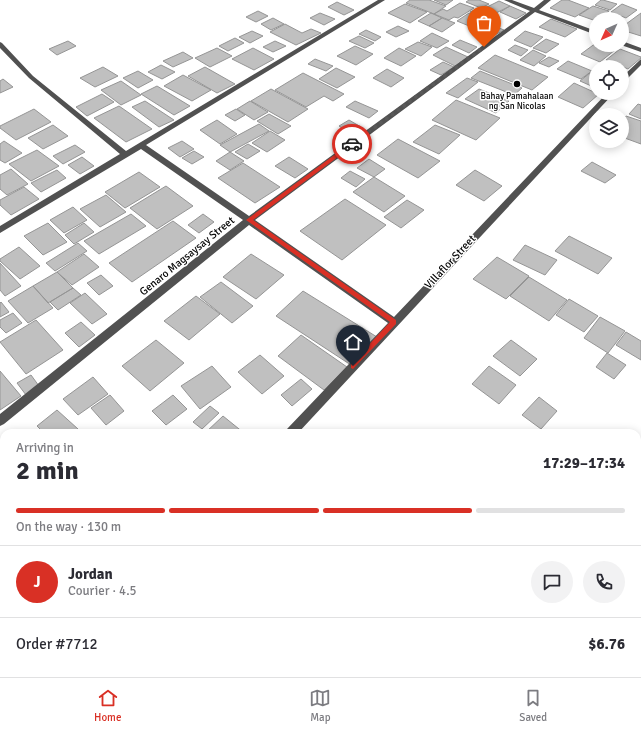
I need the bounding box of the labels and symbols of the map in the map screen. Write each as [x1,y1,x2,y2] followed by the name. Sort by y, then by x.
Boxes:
[467,6,501,47] pin
[589,12,629,52] north arrow
[512,79,522,89] marker: Bahay Pamahalaan ng San Nicolas
[481,91,554,112] place label: Bahay Pamahalaan ng San Nicolas
[332,124,372,164] courier
[137,214,237,298] street label: Genaro Magsaysay Street
[422,232,478,292] street label: Villaflor Street
[336,325,370,366] pin

